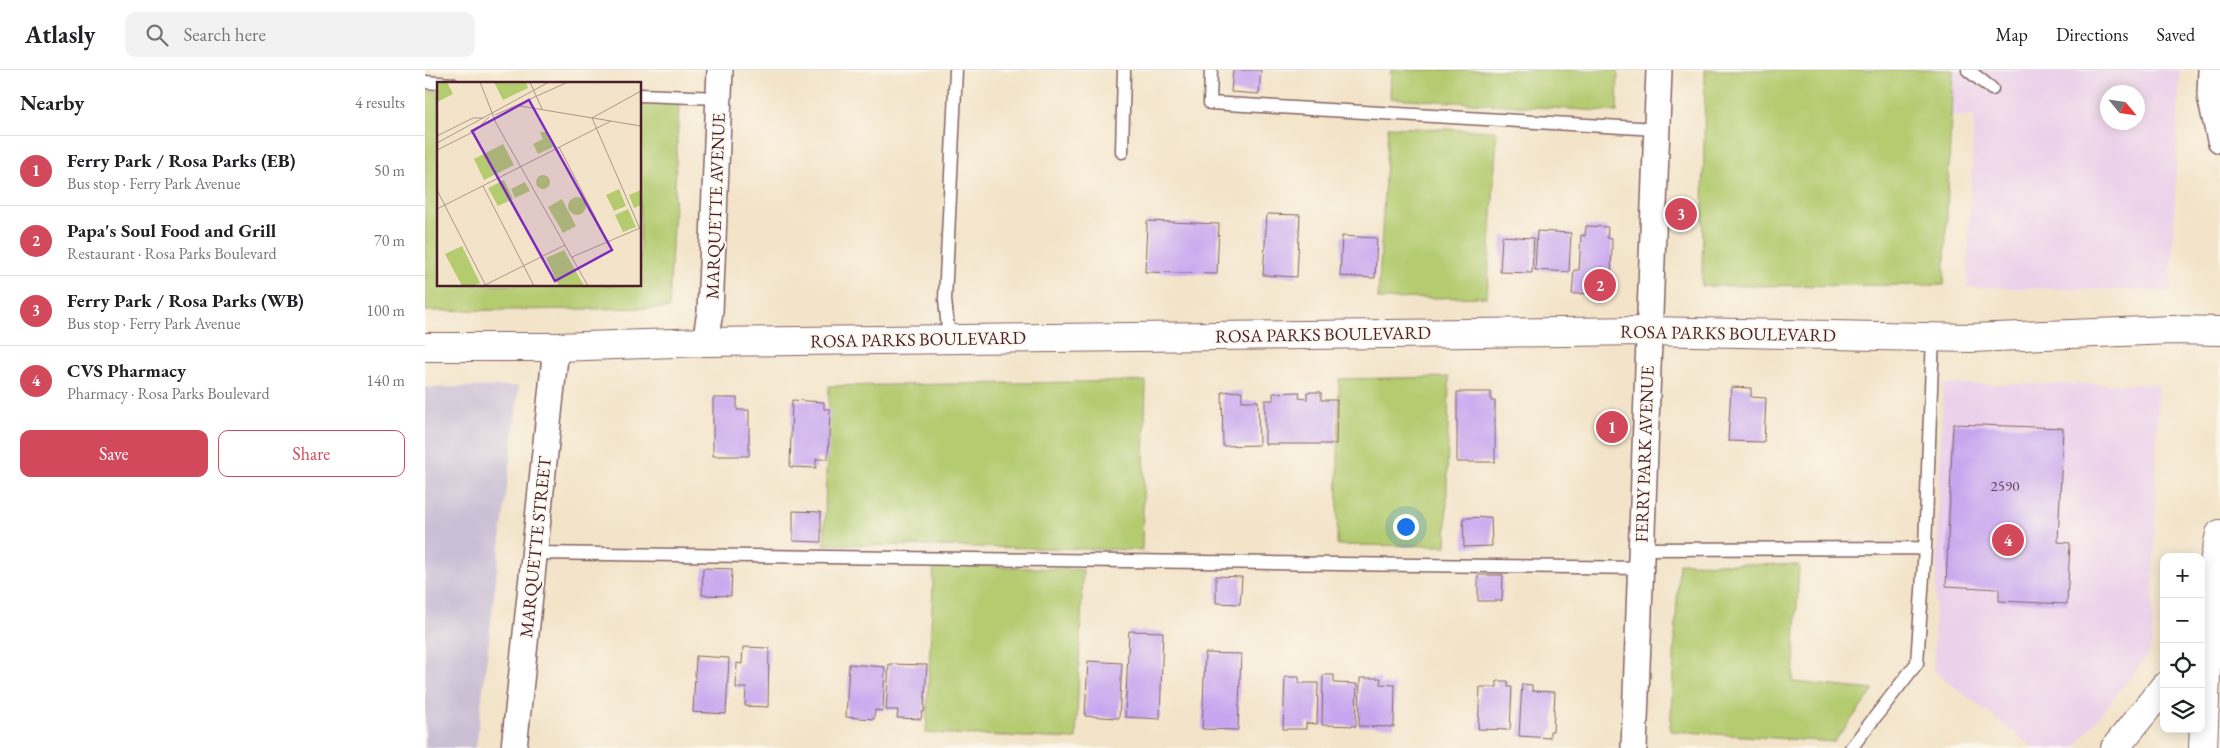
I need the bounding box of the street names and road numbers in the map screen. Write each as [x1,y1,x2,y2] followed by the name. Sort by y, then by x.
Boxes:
[700,112,730,300] street label: MARQUETTE AVENUE
[1620,320,1836,346] street label: ROSA PARKS BOULEVARD
[1215,321,1431,347] street label: ROSA PARKS BOULEVARD
[810,326,1026,352] street label: ROSA PARKS BOULEVARD
[1629,365,1659,543] street label: FERRY PARK AVENUE
[514,454,556,639] street label: MARQUETTE STREET

